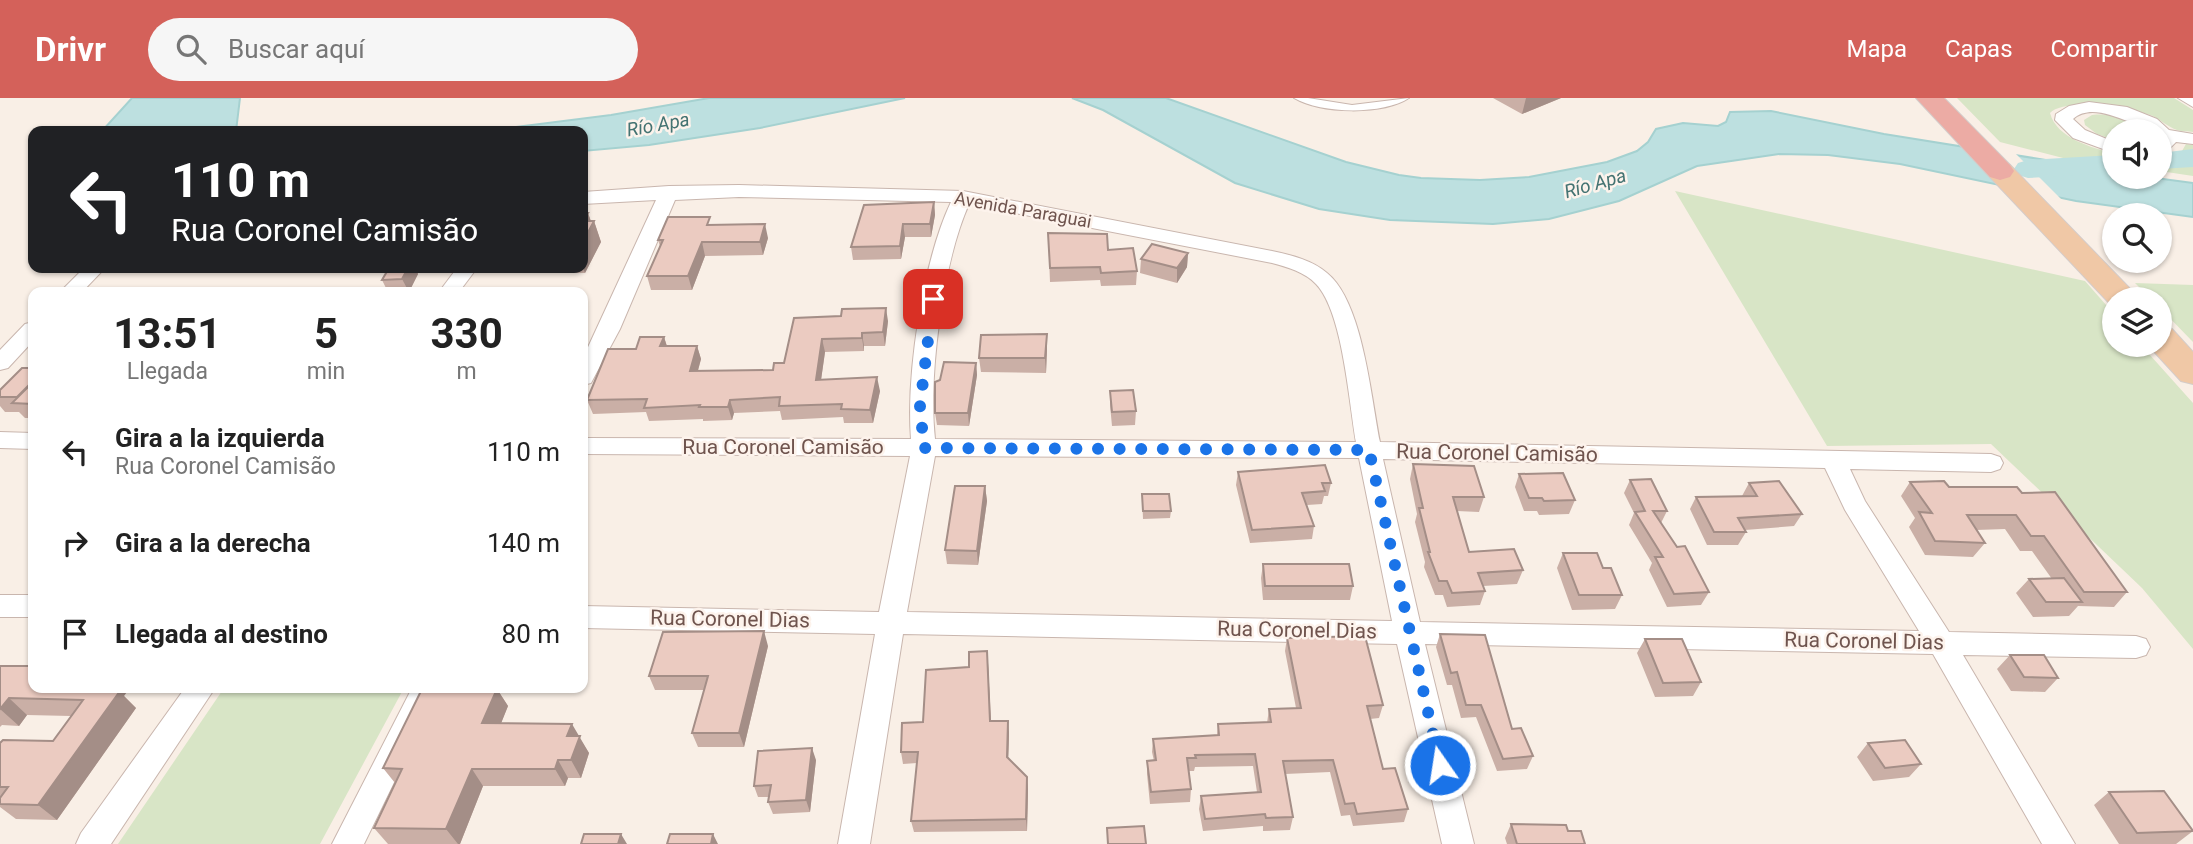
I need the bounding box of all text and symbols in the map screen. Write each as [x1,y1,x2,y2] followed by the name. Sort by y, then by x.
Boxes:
[148,18,638,81] search box
[35,30,106,69] text: Drivr
[172,30,210,68] icon: search
[228,34,365,64] text: Buscar aquí
[1846,35,1907,63] text: Mapa
[1945,35,2013,63] text: Capas
[2051,35,2158,63] text: Compartir
[625,108,691,141] water label: Río Apa
[2102,119,2172,357] map controls
[2102,119,2172,189] button: sound
[171,152,310,209] text: 110 m
[56,154,147,245] icon: left
[1561,164,1629,203] water label: Río Apa
[953,187,1093,232] street label: Avenida Paraguai
[2102,203,2172,273] button: search
[171,211,478,249] text: Rua Coronel Camisão
[903,269,963,329] pin
[914,280,952,318] icon: arrive
[2102,287,2172,357] button: layers
[113,309,221,358] text: 13:51
[314,309,338,358] text: 5
[430,309,503,358] text: 330
[127,358,208,385] text: Llegada
[307,358,345,385] text: min
[457,358,477,385] text: m
[115,423,325,453] text: Gira a la izquierda
[56,433,94,471] icon: left
[682,435,884,459] street label: Rua Coronel Camisão
[487,437,560,467] text: 110 m
[1396,439,1598,467] street label: Rua Coronel Camisão
[115,453,336,480] text: Rua Coronel Camisão
[56,524,94,562] icon: right
[115,528,311,558] text: Gira a la derecha
[487,528,560,558] text: 140 m
[650,606,810,632] street label: Rua Coronel Dias
[56,615,94,653] icon: arrive
[1217,617,1377,643] street label: Rua Coronel Dias
[115,619,328,649] text: Llegada al destino
[502,619,560,649] text: 80 m
[1784,628,1944,654] street label: Rua Coronel Dias
[1403,728,1477,802] position arrow

